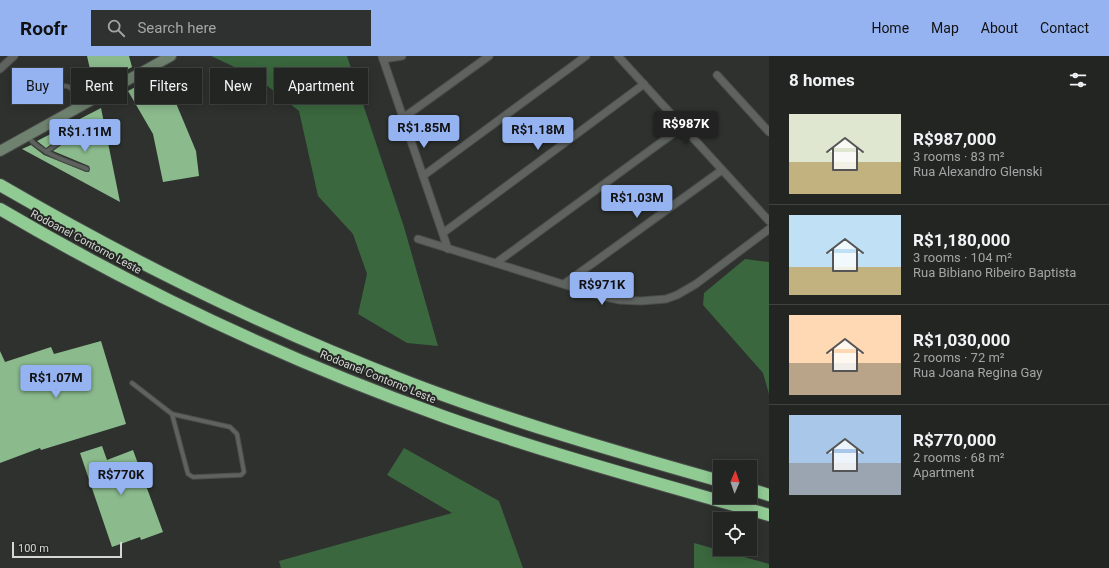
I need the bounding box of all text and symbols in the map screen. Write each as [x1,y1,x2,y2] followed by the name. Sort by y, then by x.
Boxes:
[91,10,371,46] search box
[20,17,67,40] text: Roofr
[105,17,127,39] icon: search
[137,19,216,37] text: Search here
[871,20,909,36] text: Home
[931,20,959,36] text: Map
[981,20,1018,36] text: About
[1040,20,1089,36] text: Contact
[12,68,63,104] chip: Buy
[71,68,127,104] chip: Rent
[135,68,202,104] chip: Filters
[210,68,266,104] chip: New
[274,68,368,104] chip: Apartment
[1067,69,1089,91] icon: filters
[789,70,855,90] text: 8 homes
[653,111,719,145] pin: R$987K
[387,115,461,149] pin: R$1.85M
[663,116,709,131] text: R$987K
[501,117,575,151] pin: R$1.18M
[48,119,122,153] pin: R$1.11M
[397,120,451,135] text: R$1.85M
[511,122,565,137] text: R$1.18M
[58,124,112,139] text: R$1.11M
[913,129,996,149] text: R$987,000
[821,130,869,178] icon: home
[913,149,1005,164] text: 3 rooms · 83 m²
[913,164,1043,179] text: Rua Alexandro Glenski
[600,185,674,219] pin: R$1.03M
[610,190,664,205] text: R$1.03M
[28,207,144,277] street label: Rodoanel Contorno Leste
[913,230,1010,250] text: R$1,180,000
[821,231,869,279] icon: home
[913,250,1012,265] text: 3 rooms · 104 m²
[913,265,1076,280] text: Rua Bibiano Ribeiro Baptista
[569,272,635,306] pin: R$971K
[579,277,625,292] text: R$971K
[913,330,1010,350] text: R$1,030,000
[821,331,869,379] icon: home
[318,348,438,406] street label: Rodoanel Contorno Leste
[913,350,1005,365] text: 2 rooms · 72 m²
[19,365,93,399] pin: R$1.07M
[913,365,1042,380] text: Rua Joana Regina Gay
[29,370,83,385] text: R$1.07M
[913,430,996,450] text: R$770,000
[821,431,869,479] icon: home
[913,450,1005,465] text: 2 rooms · 68 m²
[713,460,757,504] north arrow
[713,460,757,556] map controls
[88,462,154,496] pin: R$770K
[913,465,975,480] text: Apartment
[98,467,144,482] text: R$770K
[713,512,757,556] button: locate
[12,540,122,559] scale bar
[18,542,49,555] text: 100 m

